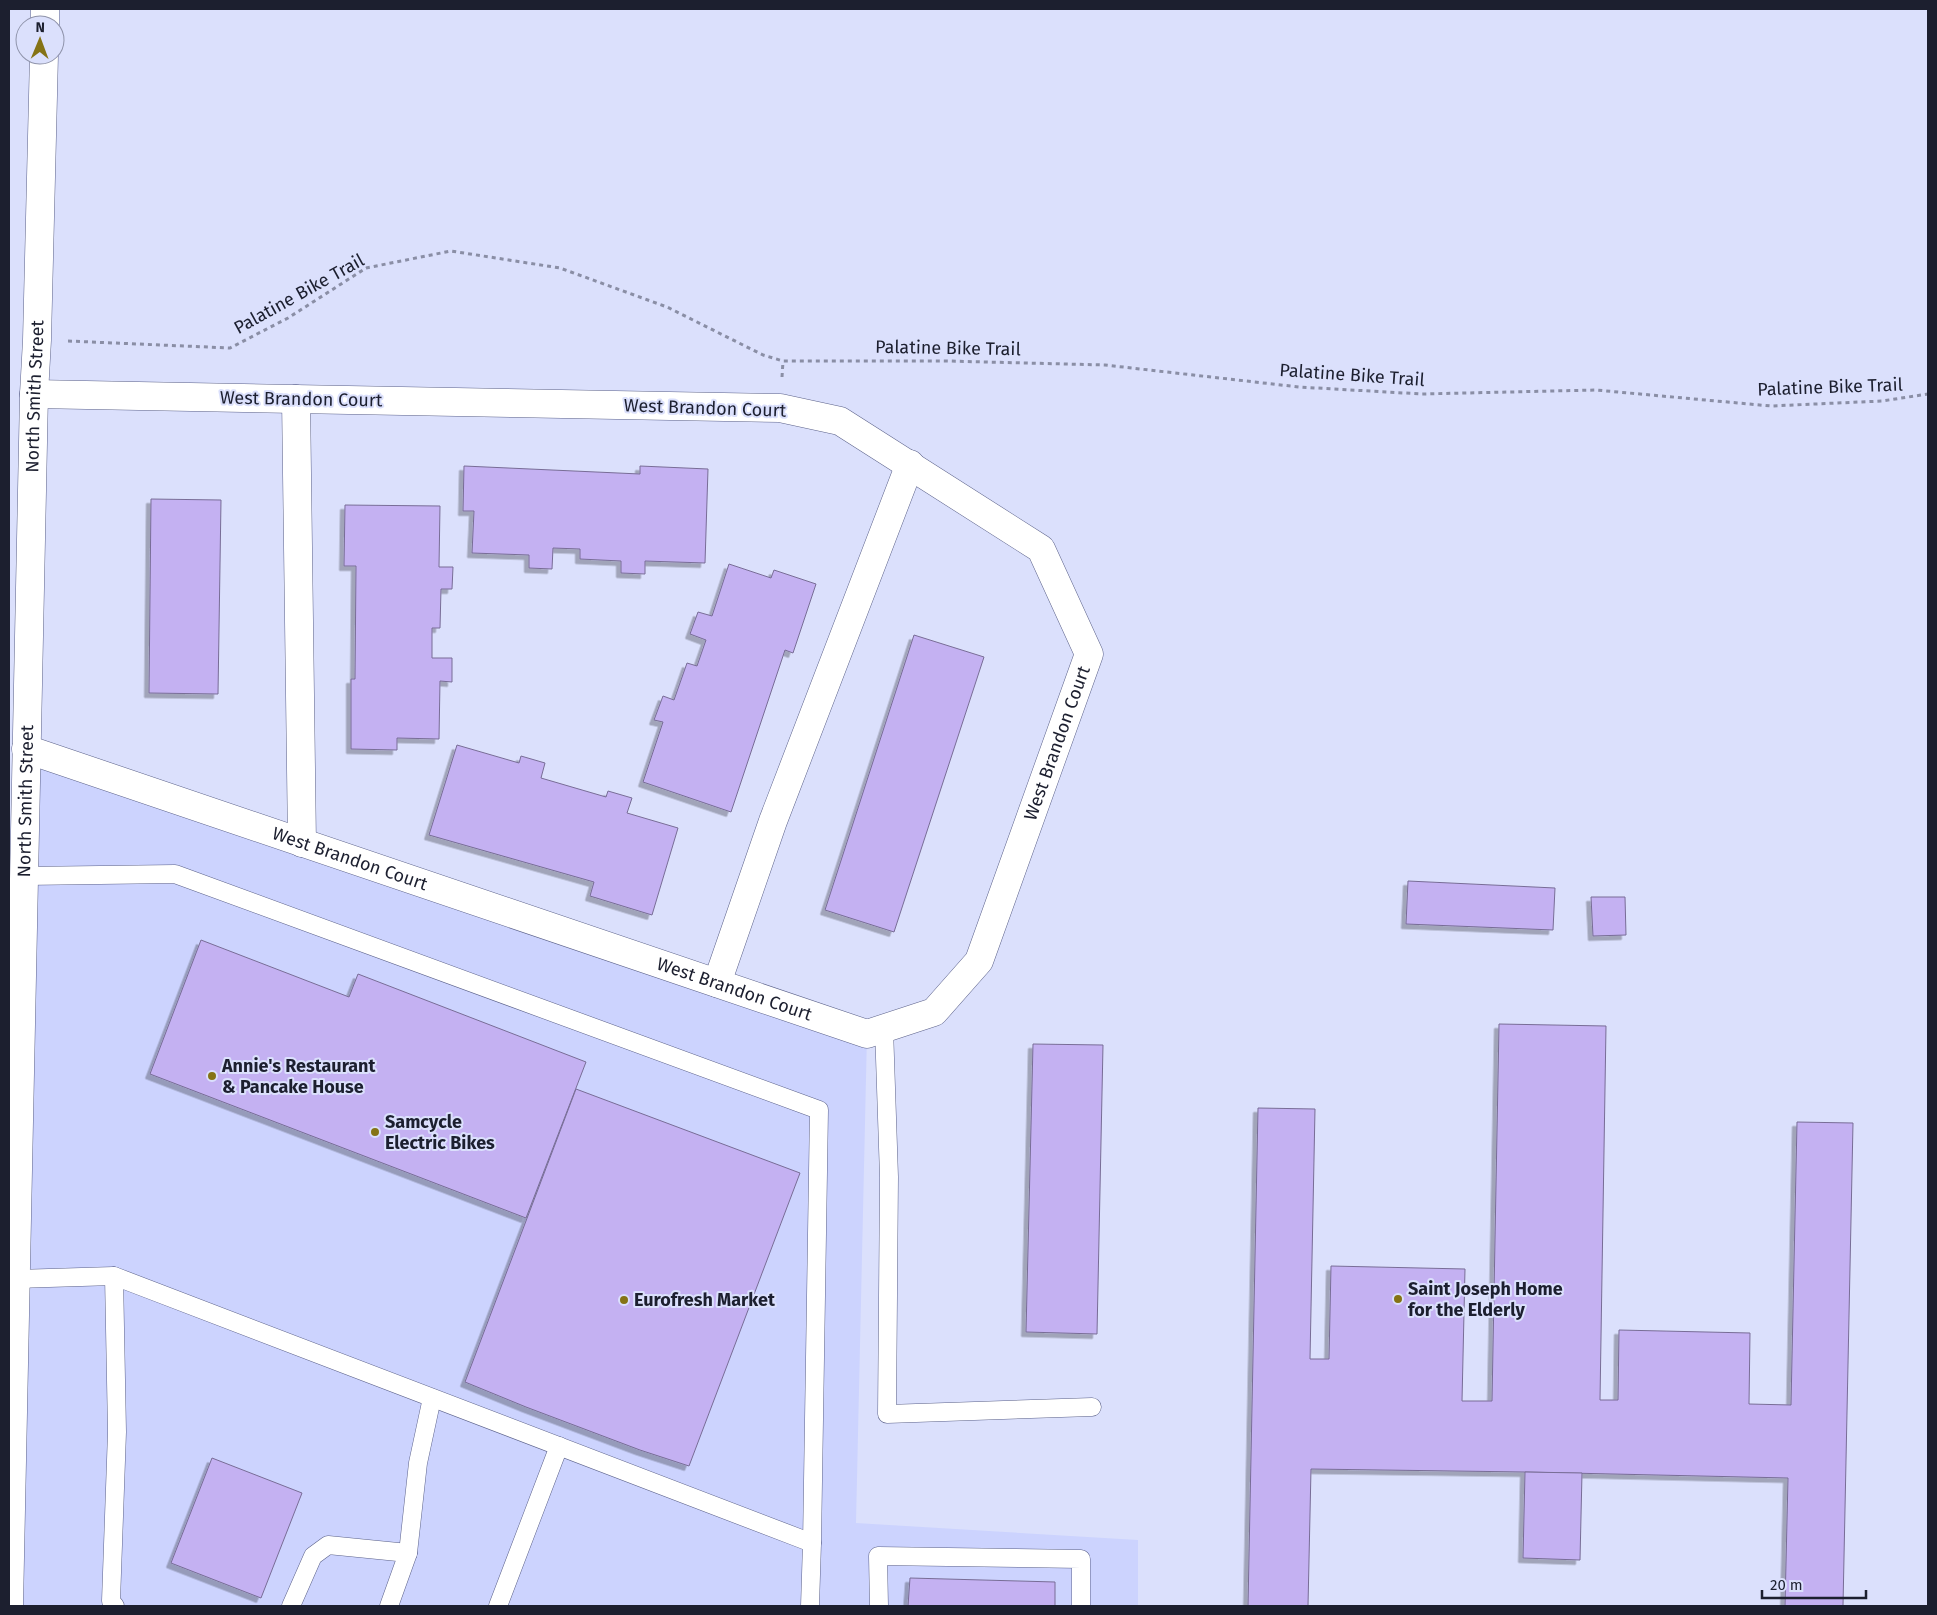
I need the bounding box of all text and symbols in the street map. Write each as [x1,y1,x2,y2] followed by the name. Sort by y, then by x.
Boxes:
[15,15,65,65] north arrow
[35,19,45,36] text: N
[230,249,368,339] street label: Palatine Bike Trail
[21,319,48,473] street label: North Smith Street
[875,336,1021,360] street label: Palatine Bike Trail
[1279,359,1425,391] street label: Palatine Bike Trail
[1757,373,1903,401] street label: Palatine Bike Trail
[220,387,383,411] street label: West Brandon Court
[623,394,787,422] street label: West Brandon Court
[1019,662,1095,823] street label: West Brandon Court
[13,724,38,878] street label: North Smith Street
[269,822,431,895] street label: West Brandon Court
[654,953,815,1026] street label: West Brandon Court
[221,1055,376,1098] place label: Annie's Restaurant & Pancake House
[206,1070,218,1082] marker: Annie's Restaurant & Pancake House
[385,1111,495,1154] place label: Samcycle Electric Bikes
[369,1126,381,1138] marker: Samcycle Electric Bikes
[1408,1278,1563,1321] place label: Saint Joseph Home for the Elderly
[634,1289,776,1311] place label: Eurofresh Market
[1392,1293,1404,1305] marker: Saint Joseph Home for the Elderly
[618,1294,630,1306] marker: Eurofresh Market
[1762,1568,1866,1600] scale bar
[1770,1576,1803,1594] text: 20 m

